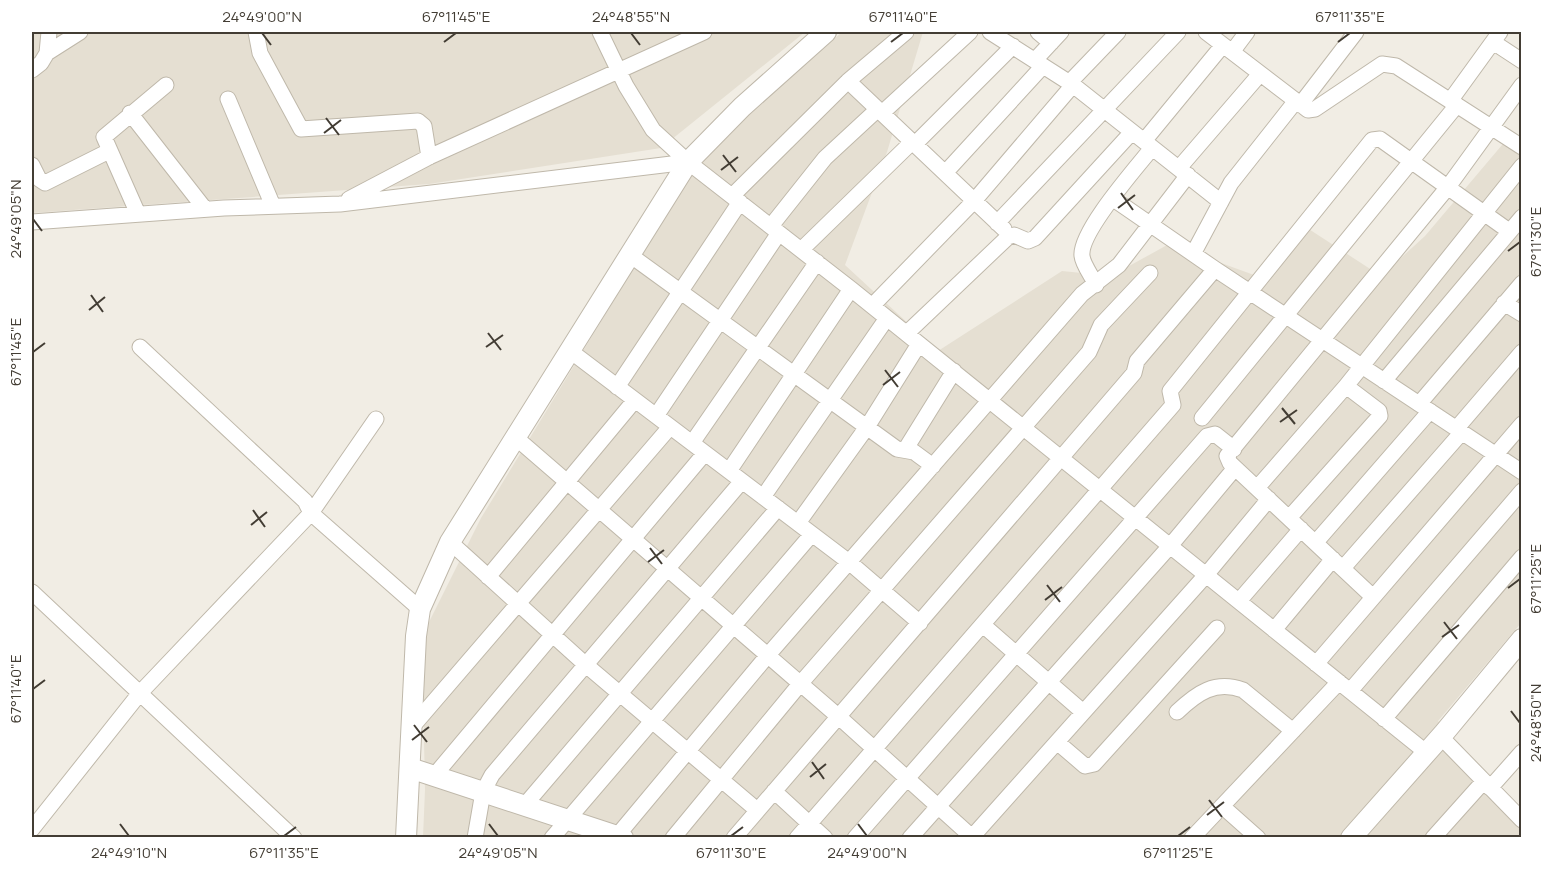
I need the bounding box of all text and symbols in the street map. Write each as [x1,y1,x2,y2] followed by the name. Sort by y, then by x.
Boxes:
[222,6,302,27] text: 24°49'00"N
[422,6,490,27] text: 67°11'45"E
[592,6,670,27] text: 24°48'55"N
[868,6,938,27] text: 67°11'40"E
[1315,6,1385,27] text: 67°11'35"E
[5,179,26,259] text: 24°49'05"N
[1525,207,1546,277] text: 67°11'30"E
[5,318,26,386] text: 67°11'45"E
[1525,544,1546,614] text: 67°11'25"E
[5,654,26,724] text: 67°11'40"E
[1525,684,1546,762] text: 24°48'50"N
[91,842,167,863] text: 24°49'10"N
[249,842,319,863] text: 67°11'35"E
[458,842,538,863] text: 24°49'05"N
[696,842,766,863] text: 67°11'30"E
[827,842,907,863] text: 24°49'00"N
[1143,842,1213,863] text: 67°11'25"E

